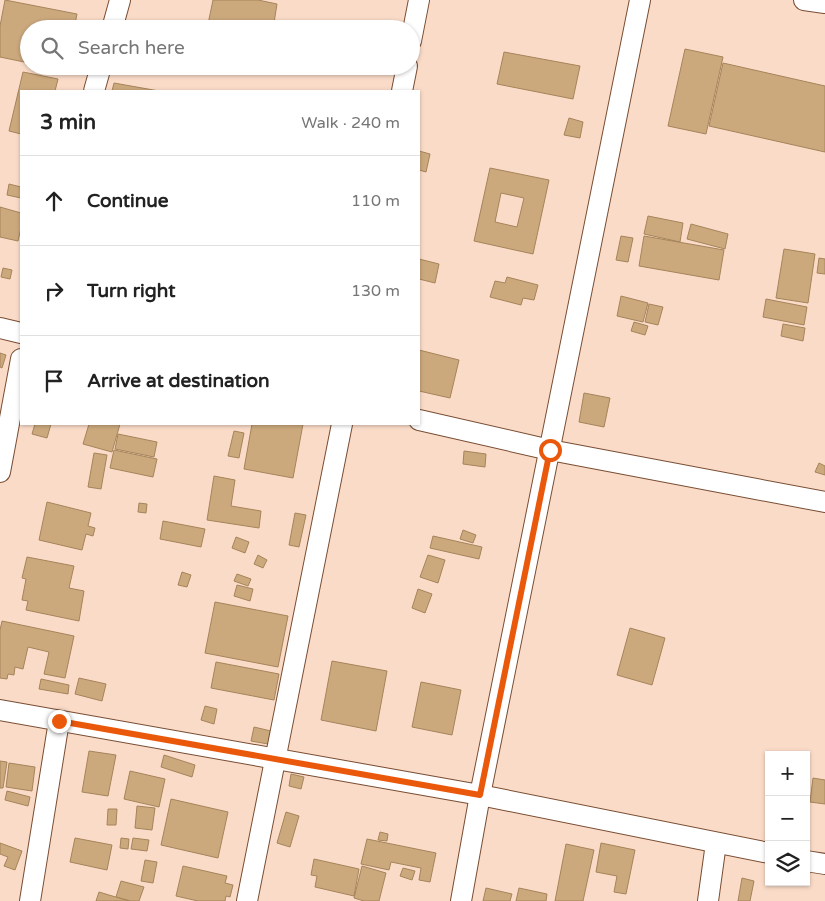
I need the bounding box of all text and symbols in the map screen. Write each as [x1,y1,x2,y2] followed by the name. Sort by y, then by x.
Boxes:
[20,20,420,75] search box
[38,34,66,62] icon: search
[78,37,185,59] text: Search here
[40,110,96,135] text: 3 min
[301,113,400,133] text: Walk · 240 m
[40,187,68,215] icon: ahead
[87,190,169,212] text: Continue
[351,191,400,211] text: 110 m
[40,277,68,305] icon: right
[87,280,175,302] text: Turn right
[351,281,400,301] text: 130 m
[40,367,68,395] icon: arrive
[87,370,270,392] text: Arrive at destination
[539,439,562,462] route start
[48,710,71,733] route end
[765,751,810,886] map controls
[765,751,810,796] button: +
[765,796,810,841] button: −
[765,841,810,886] button: layers

